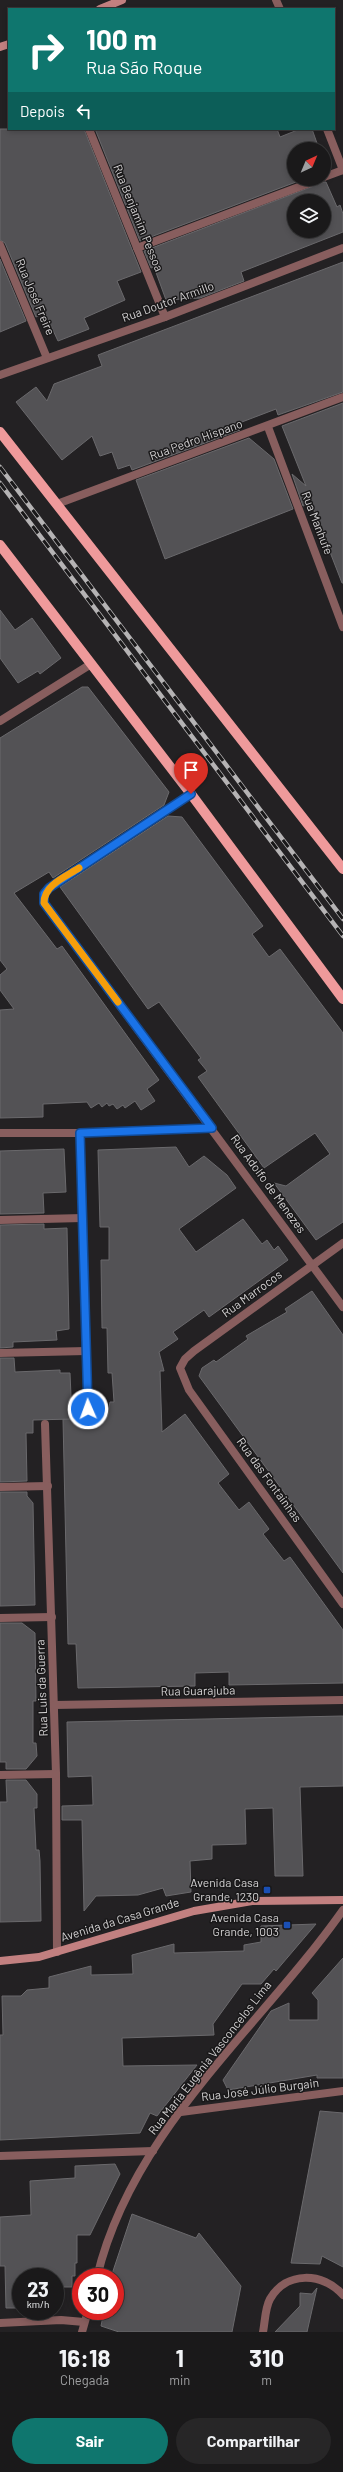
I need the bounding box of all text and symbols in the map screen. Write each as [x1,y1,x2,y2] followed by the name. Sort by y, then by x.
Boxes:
[86,22,157,56] text: 100 m
[20,24,72,76] icon: right
[86,56,202,78] text: Rua São Roque
[73,100,95,122] icon: left
[20,102,65,120] text: Depois
[287,142,331,186] north arrow
[287,142,331,238] map controls
[111,162,167,273] street label: Rua Benjamim Pessoa
[287,194,331,238] button: layers
[14,256,58,337] street label: Rua José Freire
[120,278,216,324] street label: Rua Doutor Armillo
[147,416,244,462] street label: Rua Pedro Hispano
[299,489,336,556] street label: Rua Manhufe
[174,753,208,794] pin
[180,759,202,781] icon: arrive
[228,1131,309,1236] street label: Rua Adolfo de Menezes
[219,1267,284,1320] street label: Rua Marrocos
[67,1388,109,1430] position arrow
[234,1434,305,1525] street label: Rua das Fontainhas
[32,1639,50,1737] street label: Rua Luis da Guerra
[160,1682,235,1698] street label: Rua Guarajuba
[190,1875,259,1903] place label: Avenida Casa Grande, 1230
[262,1885,272,1895] marker: Avenida Casa Grande, 1230
[59,1894,181,1944] street label: Avenida da Casa Grande
[210,1910,279,1938] place label: Avenida Casa Grande, 1003
[282,1920,292,1930] marker: Avenida Casa Grande, 1003
[145,1978,274,2137] street label: Rua Maria Eugênia Vasconcelos Lima
[200,2075,320,2103] street label: Rua José Júlio Burgain
[72,2268,124,2320] speed limit sign: 30
[27,2277,49,2301] text: 23
[27,2298,49,2310] text: km/h
[59,2343,110,2372] text: 16:18
[175,2343,184,2372] text: 1
[249,2343,284,2372] text: 310
[60,2372,109,2388] text: Chegada
[169,2372,190,2388] text: min
[261,2372,272,2388] text: m
[12,2418,168,2464] button: Sair
[176,2418,331,2464] button: Compartilhar

